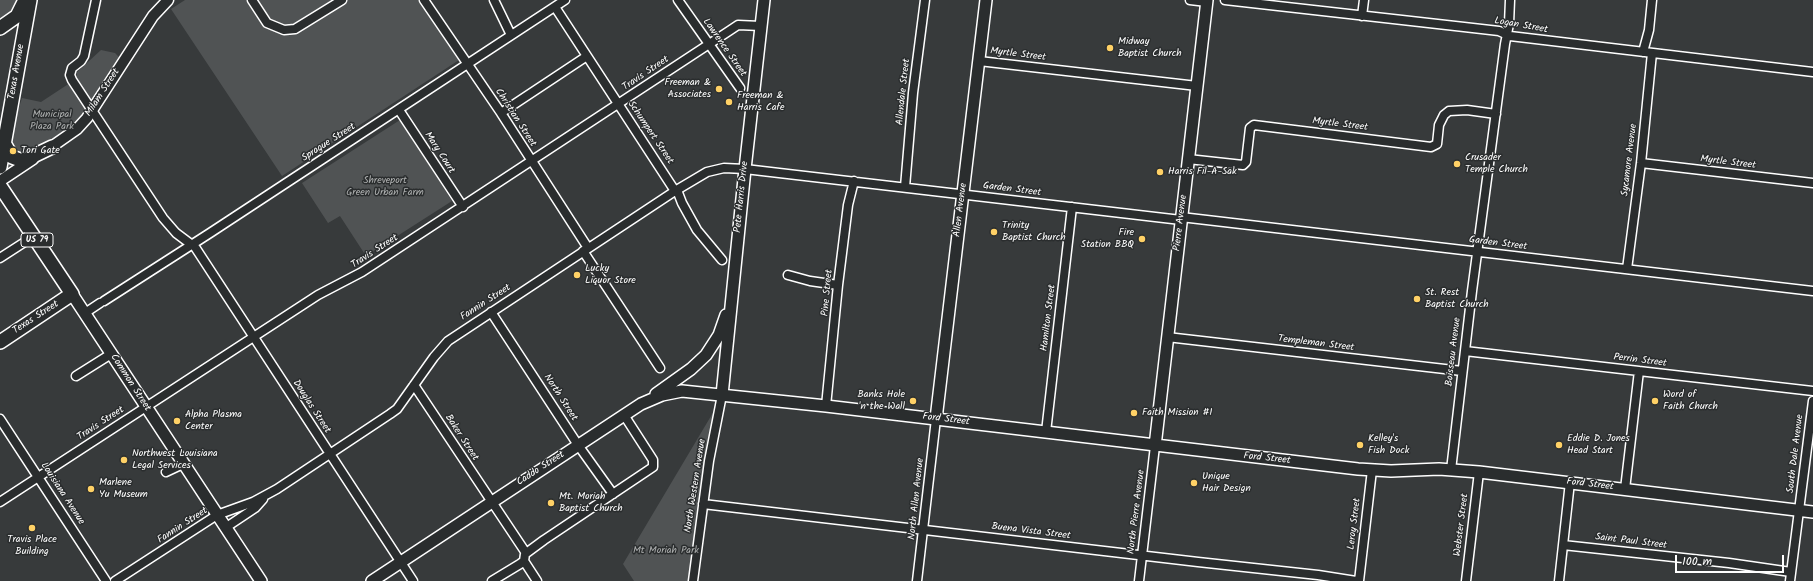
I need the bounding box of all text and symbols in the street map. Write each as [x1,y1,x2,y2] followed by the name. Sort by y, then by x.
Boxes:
[1493,15,1549,37] street label: Logan Street
[699,17,749,79] street label: Lawrence Street
[1118,36,1182,60] place label: Midway Baptist Church
[6,43,28,101] street label: Texas Avenue
[1105,43,1115,53] marker: Midway Baptist Church
[989,46,1047,64] street label: Myrtle Street
[620,54,672,94] street label: Travis Street
[895,58,913,126] street label: Allendale Street
[83,67,123,119] street label: Milam Street
[664,77,711,100] place label: Freeman & Associates
[714,84,724,94] marker: Freeman & Associates
[492,87,538,149] street label: Christian Street
[737,90,785,114] place label: Freeman & Harris Cafe
[724,97,734,107] marker: Freeman & Harris Cafe
[624,99,676,167] street label: Schumpert Street
[30,109,74,132] park label: Municipal Plaza Park
[1311,116,1369,134] street label: Myrtle Street
[300,121,358,165] street label: Sprague Street
[1620,123,1640,197] street label: Sycamore Avenue
[421,130,457,176] street label: Mary Court
[21,145,60,157] place label: Tori Gate
[8,146,18,156] marker: Tori Gate
[1465,152,1528,176] place label: Crusader Temple Church
[1699,154,1757,172] street label: Myrtle Street
[1452,159,1462,169] marker: Crusader Temple Church
[732,161,752,233] street label: Pete Harris Drive
[1168,166,1237,178] place label: Harris Fil-A-Sak
[1155,167,1165,177] marker: Harris Fil-A-Sak
[346,175,424,198] park label: Shreveport Green Urban Farm
[982,180,1042,200] street label: Garden Street
[952,182,970,238] street label: Allen Avenue
[1172,194,1190,252] street label: Pierre Avenue
[1002,220,1066,244] place label: Trinity Baptist Church
[989,227,999,237] marker: Trinity Baptist Church
[1081,227,1134,250] place label: Fire Station BBQ
[349,232,401,272] street label: Travis Street
[21,233,53,247] road number: US 79
[1137,234,1147,244] marker: Fire Station BBQ
[1468,234,1528,254] street label: Garden Street
[585,263,636,286] place label: Lucky Liquor Store
[820,269,836,317] street label: Pine Street
[572,270,582,280] marker: Lucky Liquor Store
[459,282,513,324] street label: Fannin Street
[1039,284,1059,352] street label: Hamilton Street
[1425,287,1489,310] place label: St. Rest Baptist Church
[1412,294,1422,304] marker: St. Rest Baptist Church
[11,299,61,337] street label: Texas Street
[1444,317,1464,387] street label: Boisseau Avenue
[1277,333,1355,355] street label: Templeman Street
[107,352,153,414] street label: Common Street
[1613,352,1667,370] street label: Perrin Street
[540,372,580,424] street label: North Street
[289,378,333,436] street label: Douglas Street
[857,389,905,412] place label: Banks Hole 'n the Wall
[1663,389,1718,412] place label: Word of Faith Church
[908,396,918,406] marker: Banks Hole 'n the Wall
[1650,396,1660,406] marker: Word of Faith Church
[75,404,127,444] street label: Travis Street
[1142,407,1212,419] place label: Faith Mission #1
[1129,408,1139,418] marker: Faith Mission #1
[185,409,242,432] place label: Alpha Plasma Center
[922,411,970,429] street label: Ford Street
[442,413,480,463] street label: Baker Street
[1785,414,1807,494] street label: South Dale Avenue
[172,416,182,426] marker: Alpha Plasma Center
[1368,433,1409,456] place label: Kelley's Fish Dock
[1567,433,1630,456] place label: Eddie D. Jones Head Start
[683,438,709,534] street label: North Western Avenue
[1355,440,1365,450] marker: Kelley's Fish Dock
[1554,440,1564,450] marker: Eddie D. Jones Head Start
[132,448,218,472] place label: Northwest Louisiana Legal Services
[515,449,567,489] street label: Caddo Street
[1243,451,1291,467] street label: Ford Street
[119,455,129,465] marker: Northwest Louisiana Legal Services
[907,458,927,540] street label: North Allen Avenue
[37,461,87,527] street label: Louisiana Avenue
[1126,469,1148,555] street label: North Pierre Avenue
[1202,471,1251,494] place label: Unique Hair Design
[1566,476,1614,494] street label: Ford Street
[99,477,148,500] place label: Marlene Yu Museum
[1189,478,1199,488] marker: Unique Hair Design
[86,484,96,494] marker: Marlene Yu Museum
[559,491,623,514] place label: Mt. Moriah Baptist Church
[1452,493,1472,557] street label: Webster Street
[546,498,556,508] marker: Mt. Moriah Baptist Church
[1346,498,1364,550] street label: Leroy Street
[156,505,210,547] street label: Fannin Street
[991,521,1071,543] street label: Buena Vista Street
[27,523,37,533] marker: Travis Place Building
[1594,532,1668,552] street label: Saint Paul Street
[7,534,57,558] place label: Travis Place Building
[633,545,699,557] park label: Mt Moriah Park
[1677,547,1786,573] scale bar
[1682,552,1712,571] text: 100 m

